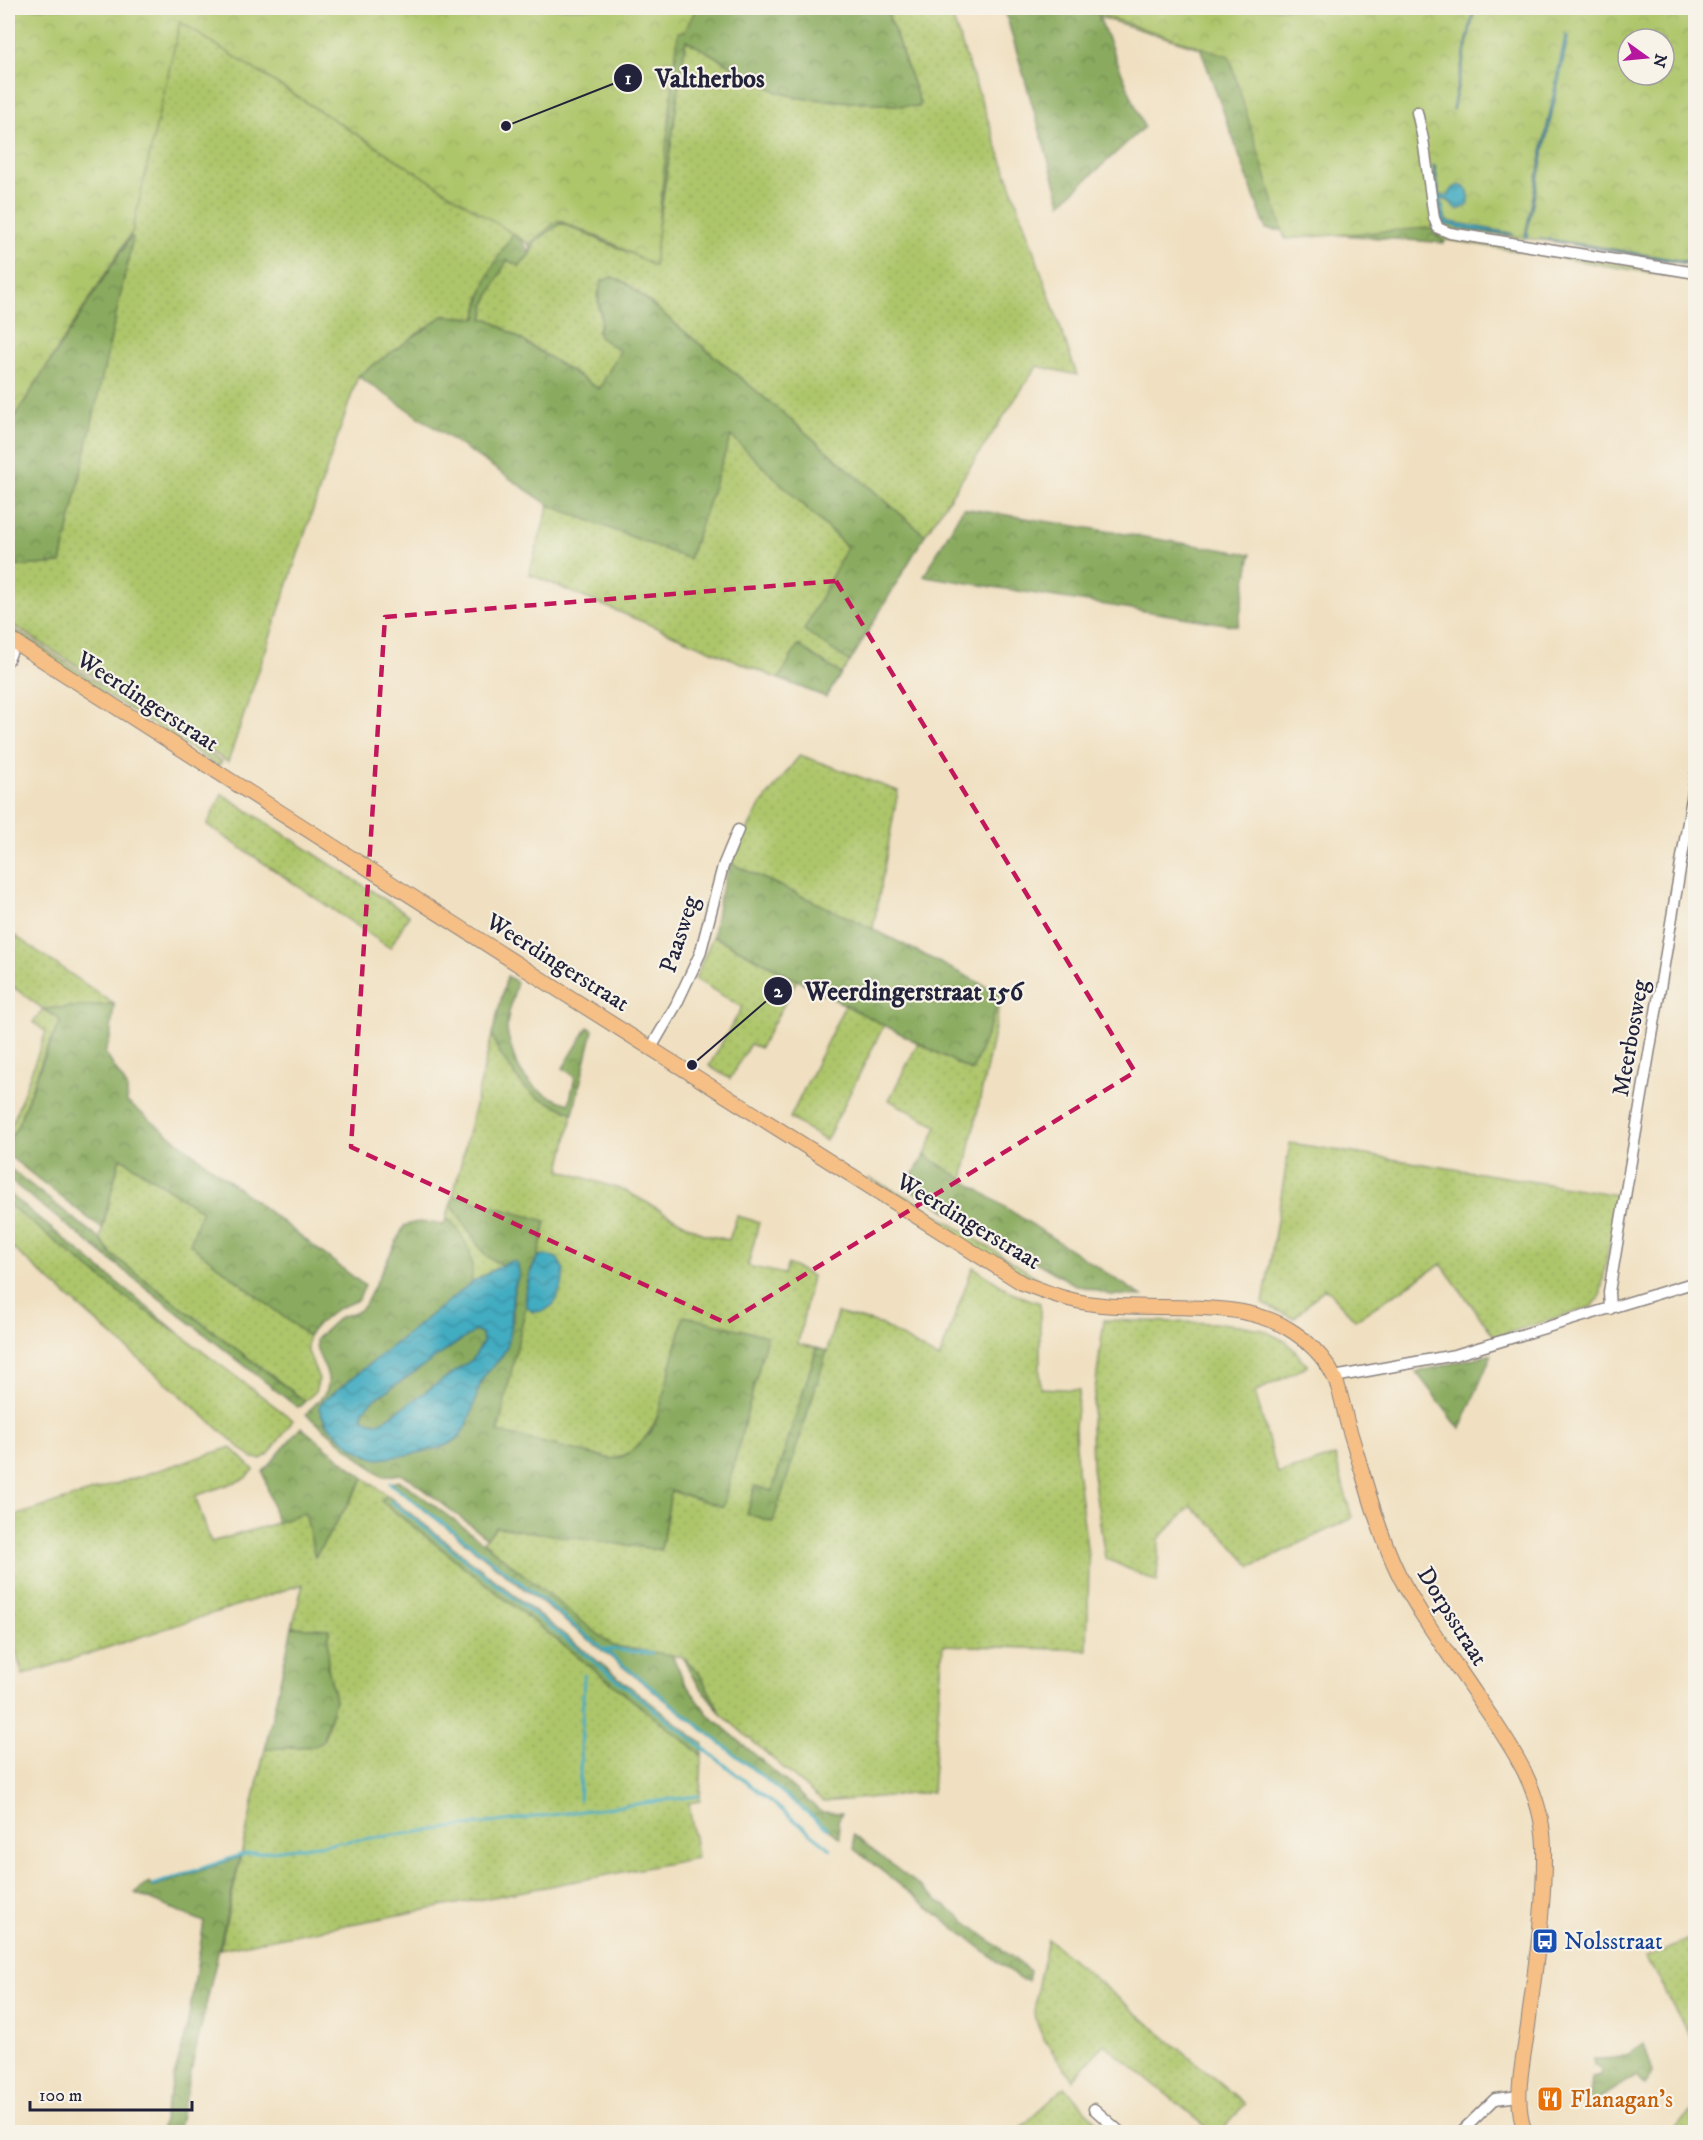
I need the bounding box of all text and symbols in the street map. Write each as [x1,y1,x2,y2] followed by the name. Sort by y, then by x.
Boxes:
[1616,27,1676,87] north arrow
[1648,52,1671,70] text: N
[613,56,777,100] callout: Valtherbos
[654,63,765,96] text: Valtherbos
[625,68,632,90] text: 1
[70,644,224,759] street label: Weerdingerstraat
[653,892,707,977] street label: Paasweg
[479,906,635,1019] street label: Weerdingerstraat
[763,969,1035,1013] callout: Weerdingerstraat 156
[804,976,1025,1009] text: Weerdingerstraat 156
[1606,977,1656,1099] street label: Meerbosweg
[774,981,784,1003] text: 2
[890,1166,1047,1277] street label: Weerdingerstraat
[1410,1561,1494,1672] street label: Dorpsstraat
[1530,1926,1560,1956] bus stop icon: Nolsstraat
[1564,1927,1663,1957] place label: Nolsstraat
[30,2074,192,2112] scale bar
[1535,2084,1565,2114] restaurant icon: Flanagan's
[39,2085,82,2107] text: 100 m
[1570,2085,1673,2115] place label: Flanagan's

